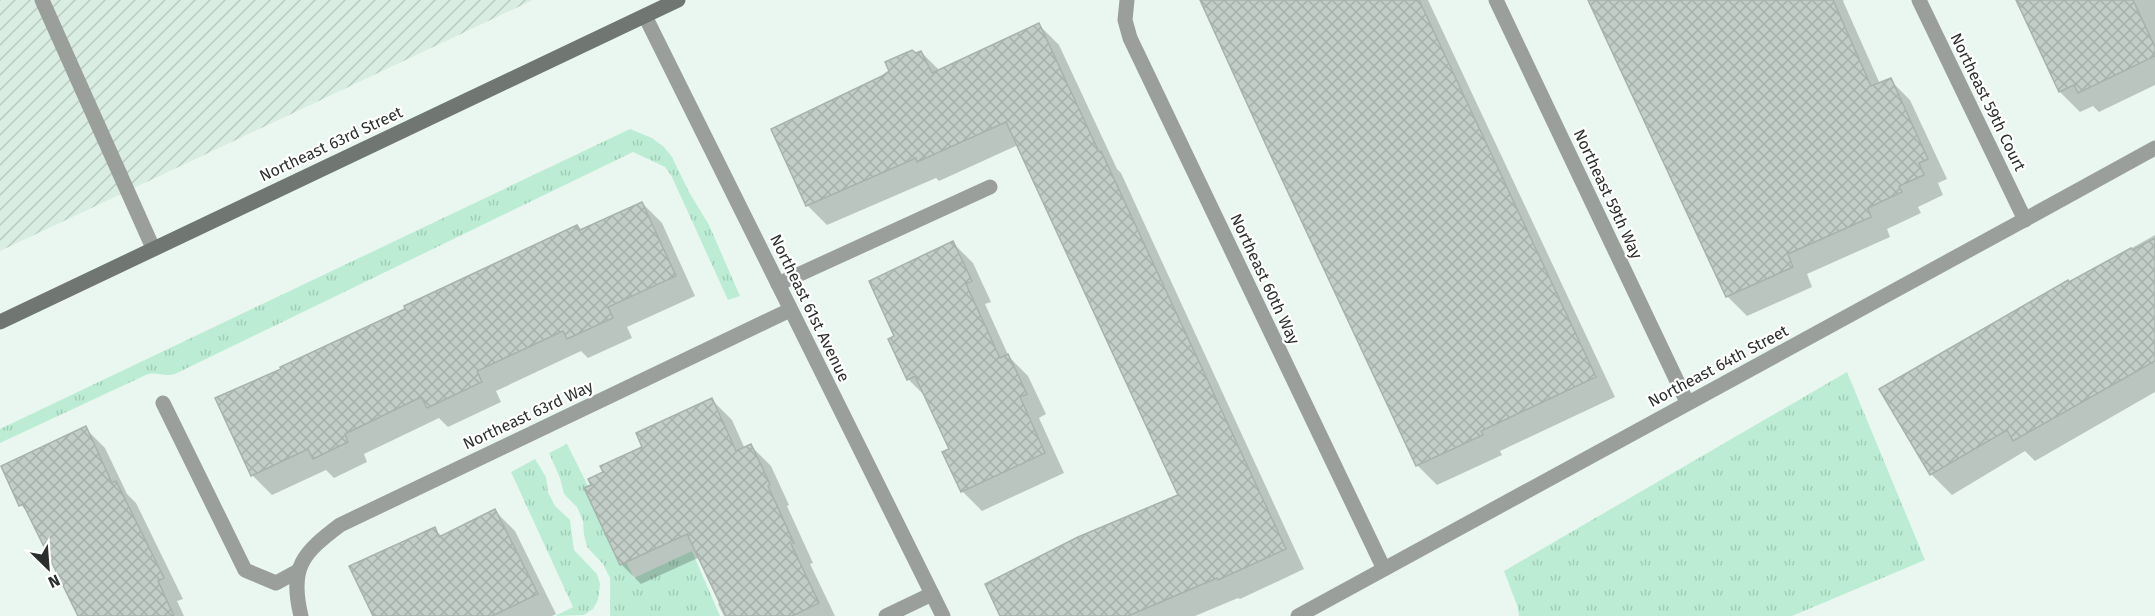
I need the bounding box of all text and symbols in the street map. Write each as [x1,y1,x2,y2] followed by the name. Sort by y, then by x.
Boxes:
[1946,30,2030,174] street label: Northeast 59th Court
[257,102,406,185] street label: Northeast 63rd Street
[1570,126,1646,262] street label: Northeast 59th Way
[1226,211,1304,348] street label: Northeast 60th Way
[766,231,854,385] street label: Northeast 61st Avenue
[1645,321,1792,411] street label: Northeast 64th Street
[460,377,596,453] street label: Northeast 63rd Way
[18,538,78,598] north arrow
[45,570,63,592] text: N

